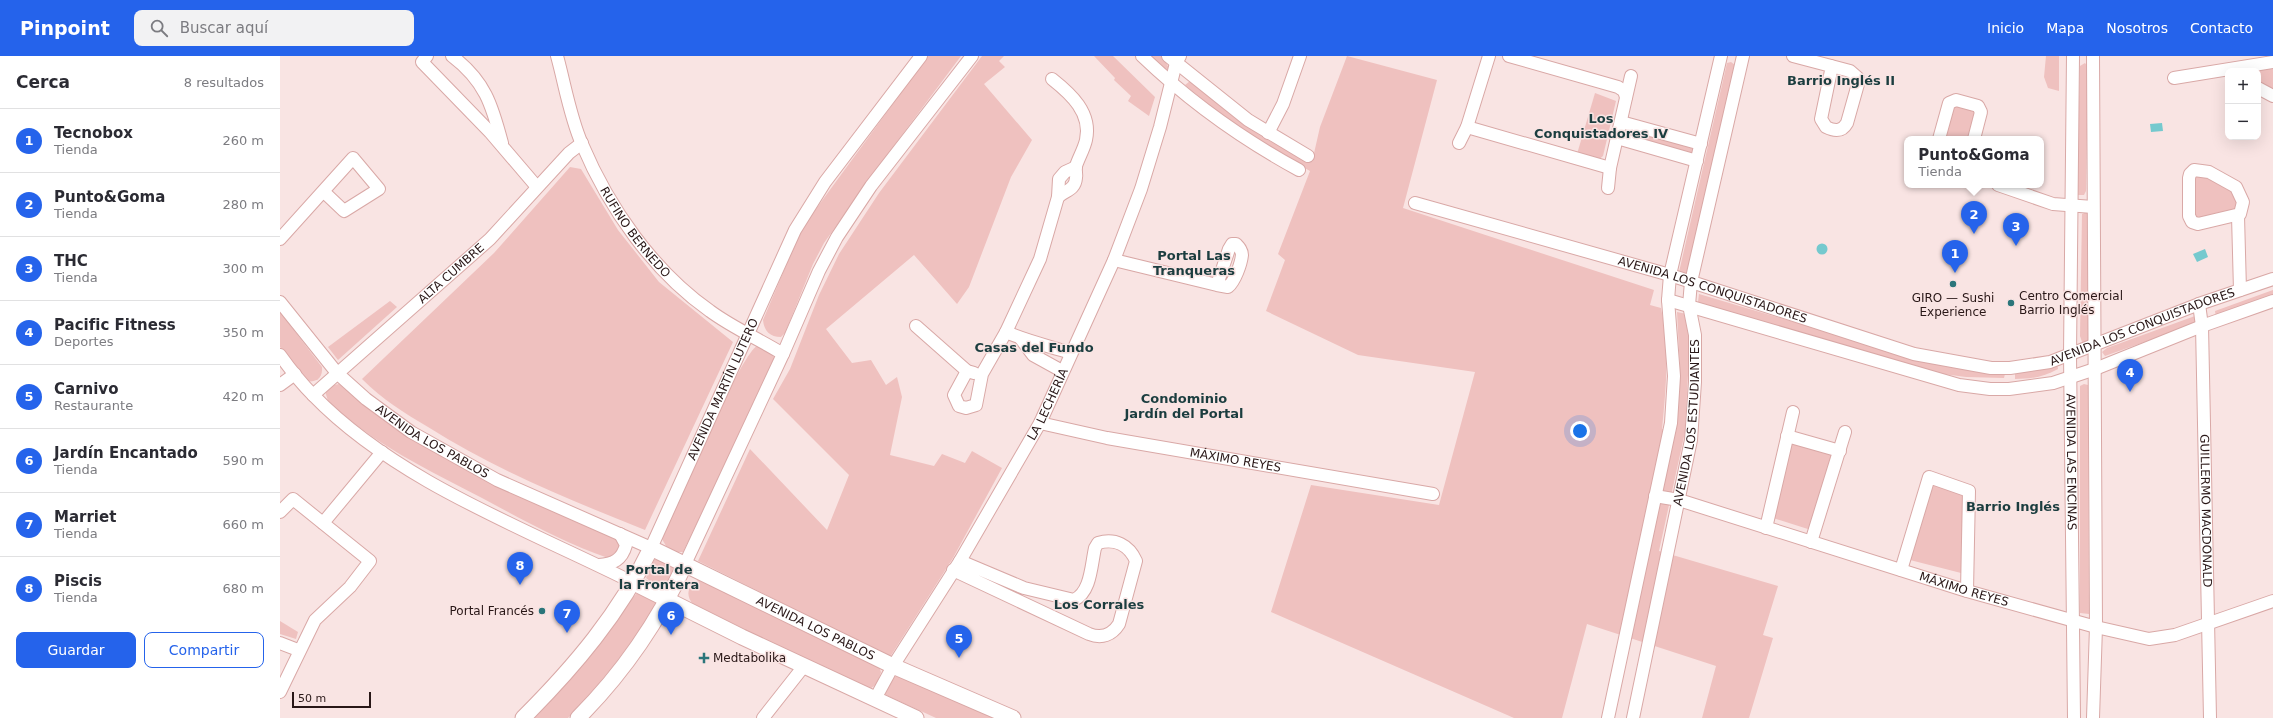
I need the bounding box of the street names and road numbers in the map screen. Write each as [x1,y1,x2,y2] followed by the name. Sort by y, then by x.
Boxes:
[597,184,673,280] street label: RUFINO BERNEDO
[415,241,487,306] street label: ALTA CUMBRE
[1617,254,1809,326] street label: AVENIDA LOS CONQUISTADORES
[2048,285,2237,368] street label: AVENIDA LOS CONQUISTADORES
[685,316,761,462] street label: AVENIDA MARTÍN LUTERO
[1670,339,1702,507] street label: AVENIDA LOS ESTUDIANTES
[1024,365,1071,443] street label: LA LECHERÍA
[2063,393,2079,530] street label: AVENIDA LAS ENCINAS
[373,402,492,481] street label: AVENIDA LOS PABLOS
[2197,434,2214,587] street label: GUILLERMO MACDONALD
[1189,445,1282,475] street label: MÁXIMO REYES
[1918,569,2010,609] street label: MÁXIMO REYES
[754,593,877,663] street label: AVENIDA LOS PABLOS

